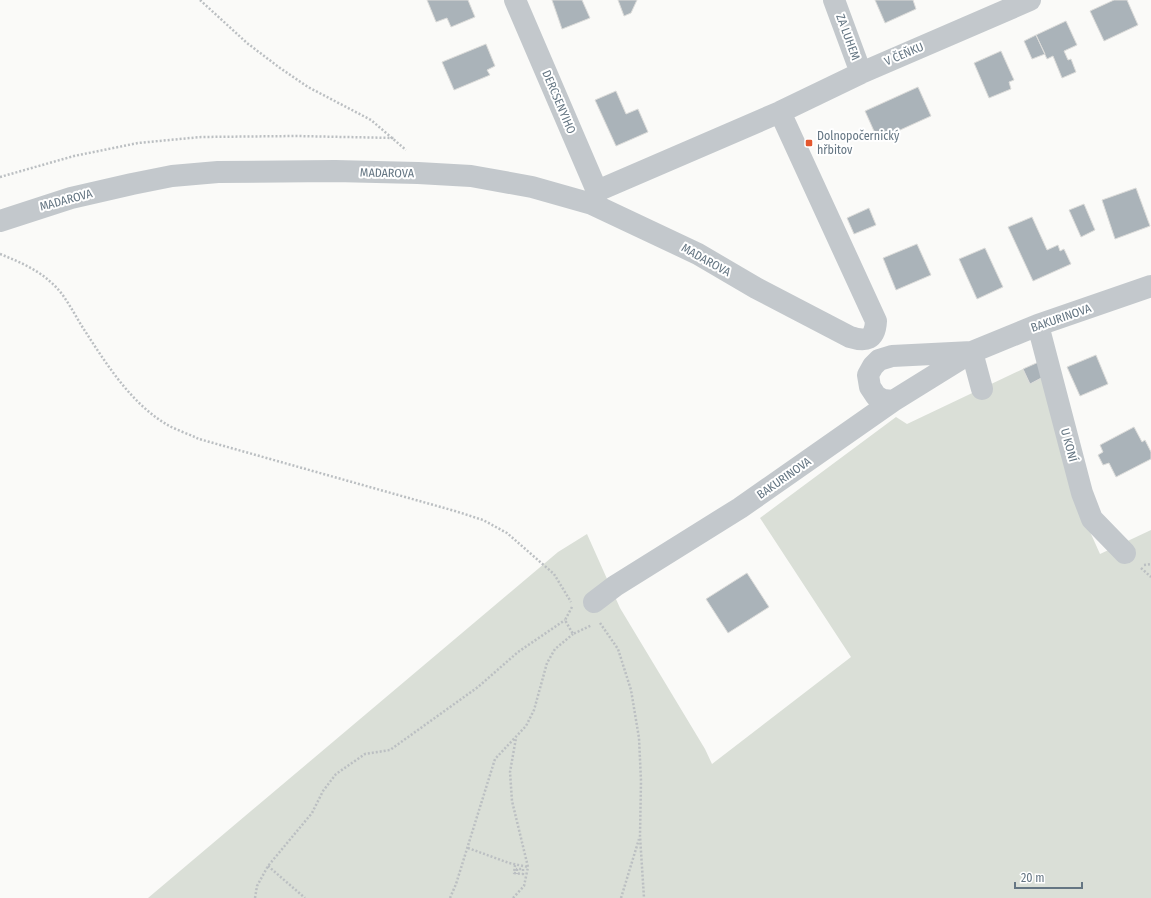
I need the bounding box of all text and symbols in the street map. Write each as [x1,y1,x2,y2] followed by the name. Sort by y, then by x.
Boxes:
[833,12,863,62] street label: ZA LUHEM
[882,39,926,69] street label: V ČEŇKU
[539,68,579,136] street label: DERCSENYIHO
[817,129,900,157] place label: Dolnopočernický hřbitov
[804,138,814,148] marker: Dolnopočernický hřbitov
[360,166,415,180] street label: MADAROVA
[38,186,95,214] street label: MADAROVA
[679,241,734,280] street label: MADAROVA
[1029,301,1094,335] street label: BAKURINOVA
[1058,426,1081,463] street label: U KONÍ
[754,454,814,502] street label: BAKURINOVA
[1015,864,1082,890] scale bar
[1021,871,1045,885] text: 20 m

